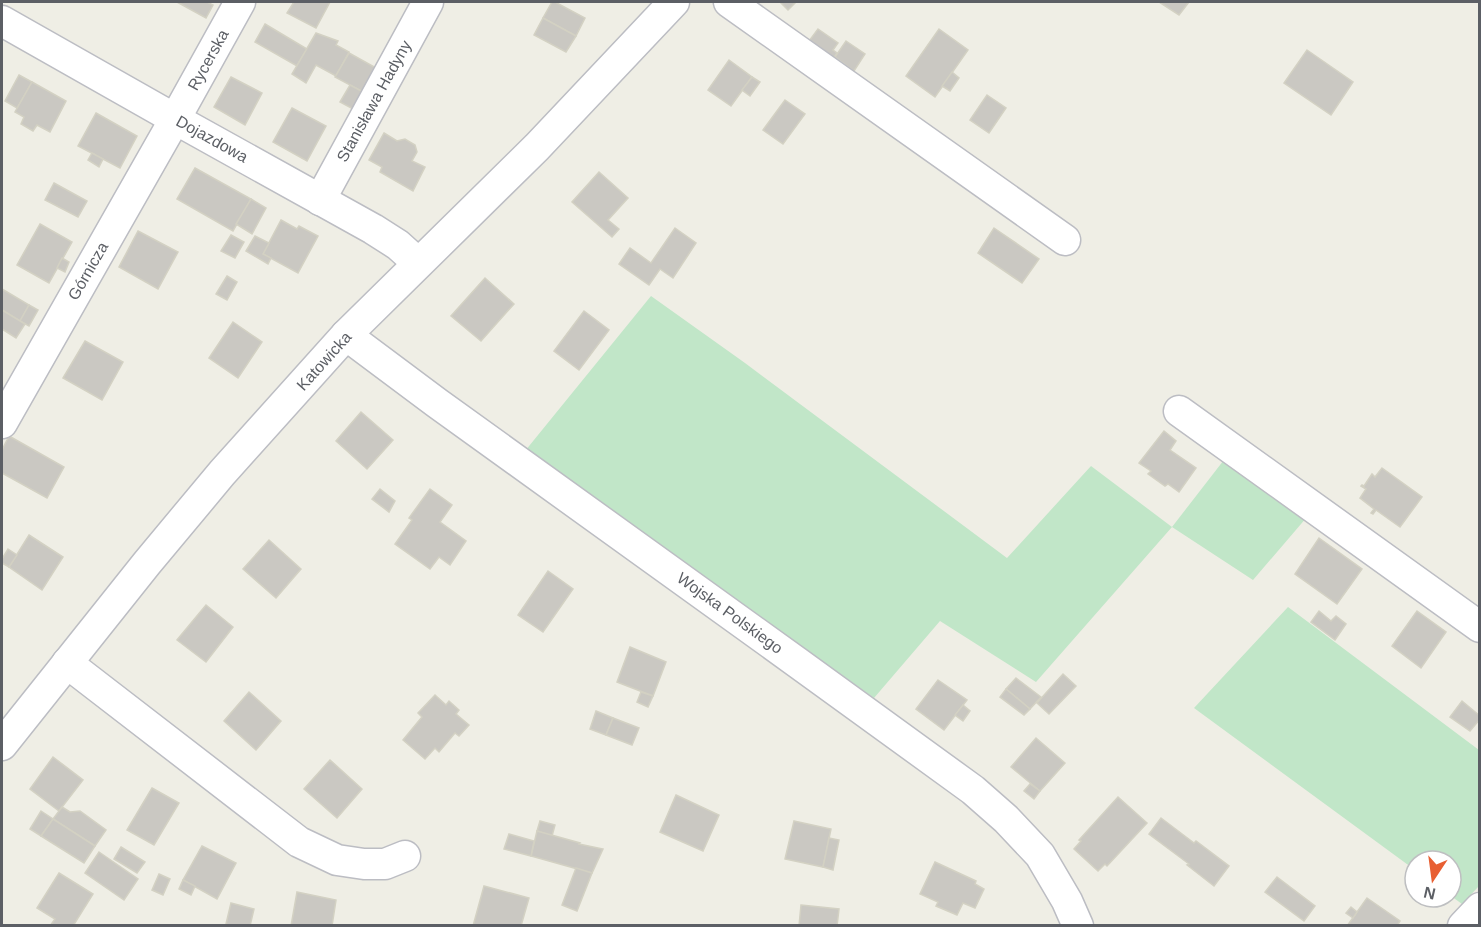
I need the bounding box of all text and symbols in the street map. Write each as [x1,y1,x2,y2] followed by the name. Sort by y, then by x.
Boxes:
[184,27,232,93] street label: Rycerska
[334,37,414,165] street label: Stanisława Hadyny
[173,112,251,166] street label: Dojazdowa
[65,239,111,303] street label: Górnicza
[293,328,355,394] street label: Katowicka
[674,569,786,657] street label: Wojska Polskiego
[1403,849,1463,909] north arrow
[1422,884,1437,903] text: N

